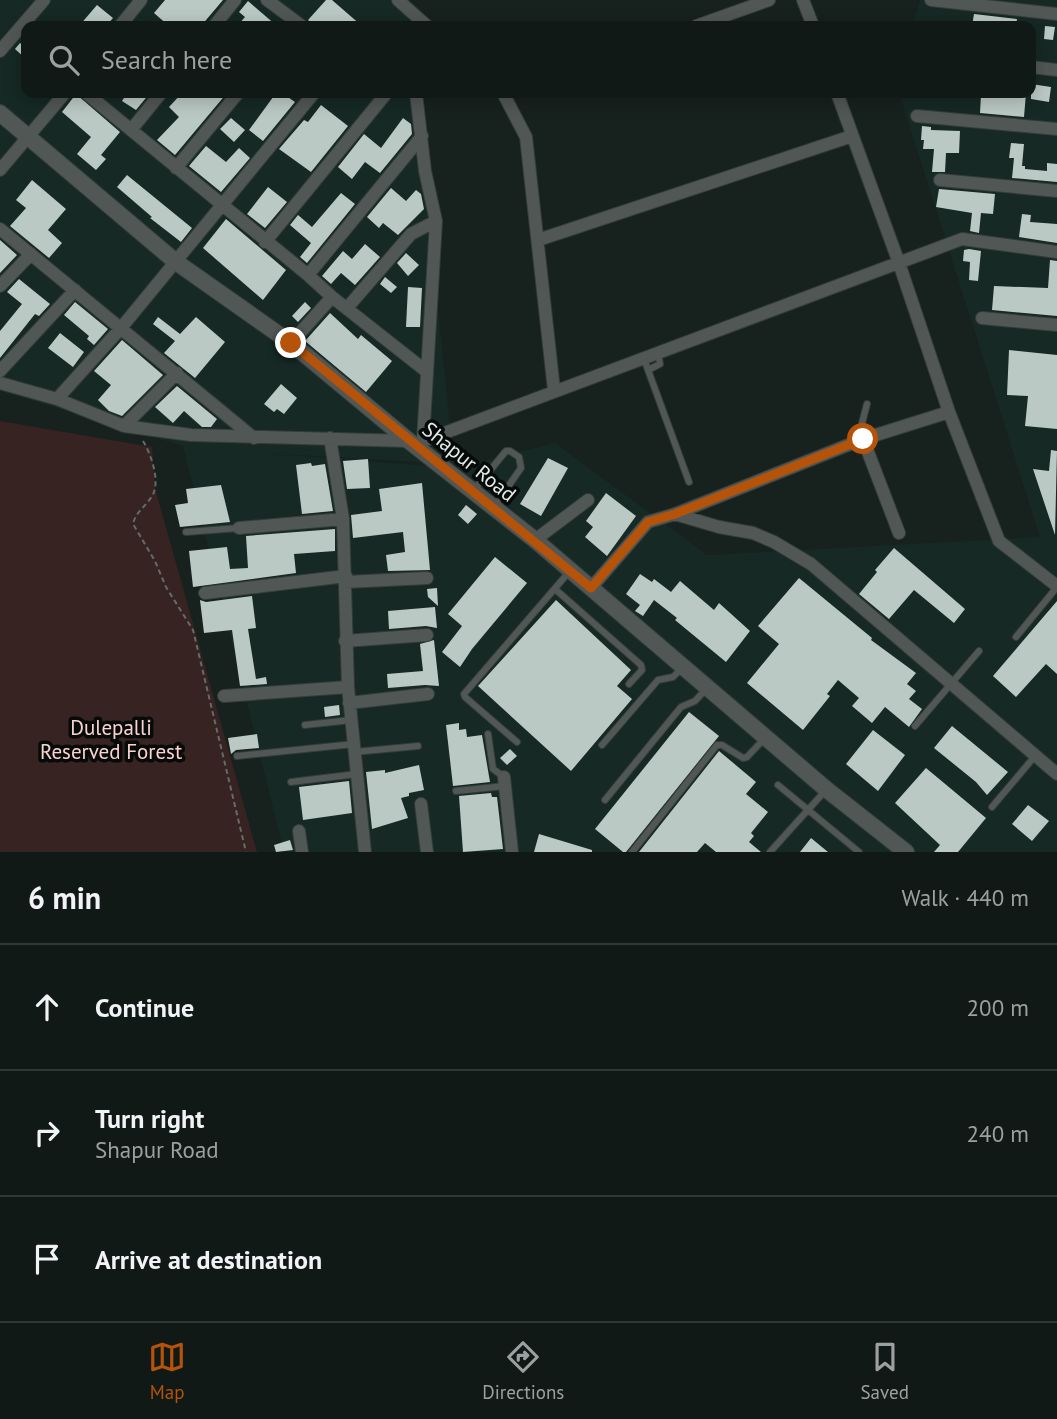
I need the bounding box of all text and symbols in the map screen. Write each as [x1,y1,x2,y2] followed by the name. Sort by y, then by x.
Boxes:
[21,21,1036,98] search box
[45,41,83,79] icon: search
[101,43,232,76] text: Search here
[275,327,306,358] route end
[417,416,522,508] street label: Shapur Road
[847,423,878,454] route start
[40,714,182,765] park label: Dulepalli Reserved Forest
[28,878,101,917] text: 6 min
[902,883,1029,912] text: Walk · 440 m
[28,988,66,1026] icon: ahead
[95,991,194,1024] text: Continue
[967,993,1029,1022] text: 200 m
[95,1102,204,1135] text: Turn right
[28,1114,66,1152] icon: right
[967,1119,1029,1148] text: 240 m
[95,1135,219,1164] text: Shapur Road
[28,1240,66,1278] icon: arrive
[95,1243,322,1276] text: Arrive at destination
[148,1338,186,1404] tab: Map
[482,1338,564,1404] tab: Directions
[861,1338,909,1404] tab: Saved

